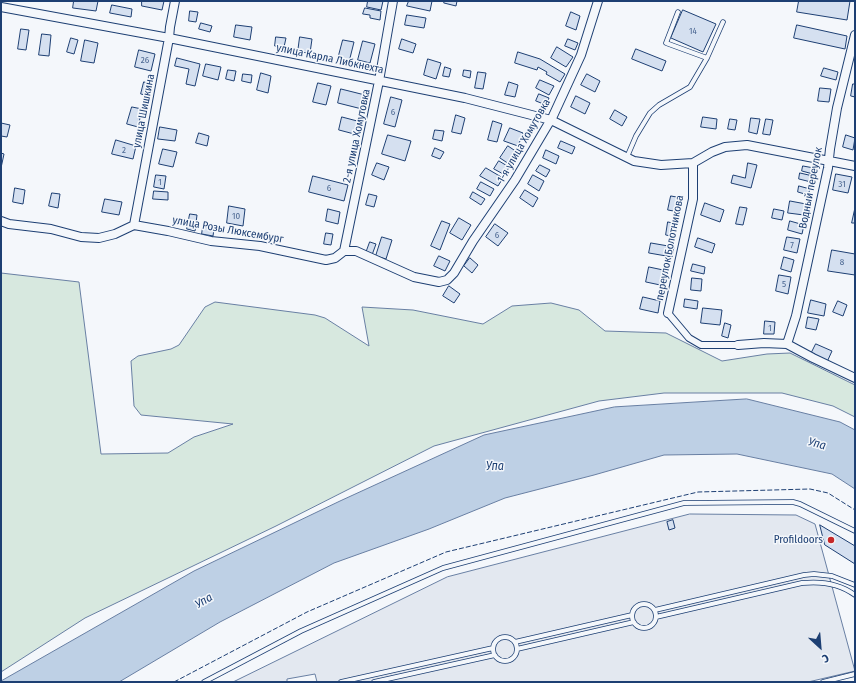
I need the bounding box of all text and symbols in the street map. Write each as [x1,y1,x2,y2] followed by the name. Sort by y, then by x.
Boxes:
[689,26,697,36] house number: 14
[275,41,385,77] street label: улица Карла Либкнехта
[141,55,149,65] house number: 26
[130,73,158,149] street label: улица Шишкина
[341,88,373,184] street label: 2-я улица Хомутовка
[495,97,553,185] street label: 1-я улица Хомутовка
[391,107,395,117] house number: 6
[122,145,126,155] house number: 2
[797,146,825,230] street label: Водный переулок
[158,177,162,187] house number: 1
[838,179,846,189] house number: 31
[327,183,331,193] house number: 6
[653,194,687,302] street label: переулок Болотникова
[232,211,240,221] house number: 10
[171,214,285,246] street label: улица Розы Люксембург
[495,230,499,240] house number: 6
[790,240,794,250] house number: 7
[840,257,844,267] house number: 8
[782,279,786,289] house number: 5
[768,323,772,333] house number: 1
[806,435,828,453] water label: Упа
[486,460,504,474] water label: Упа
[774,533,823,547] place label: Profildoors
[826,535,836,545] marker: Profildoors
[193,590,215,612] water label: Упа
[800,627,840,667] north arrow
[820,651,831,665] text: С

